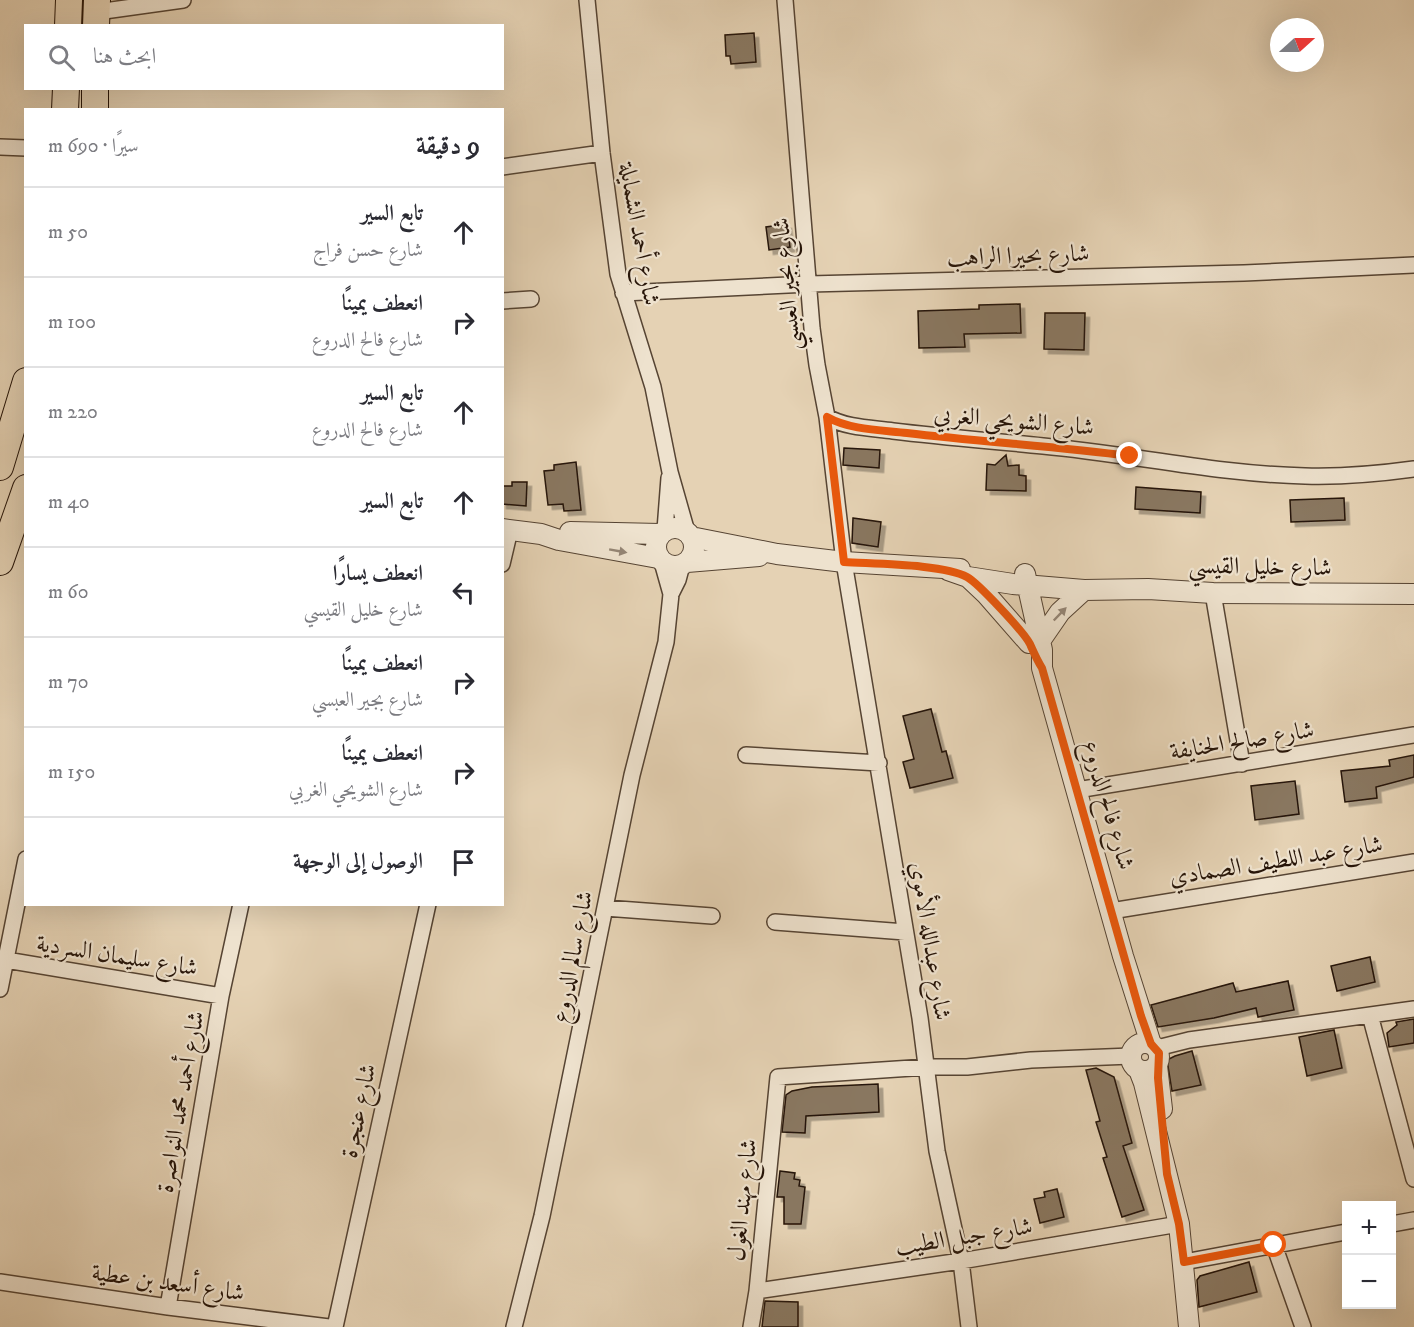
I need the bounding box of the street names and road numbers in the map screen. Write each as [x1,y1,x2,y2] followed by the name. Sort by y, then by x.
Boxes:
[608,159,669,309] street label: شارع أحمد الشمايلة
[766,216,814,352] street label: شارع بجير العبسي
[946,239,1090,277] street label: شارع بحيرا الراهب
[932,399,1095,450] street label: شارع الشويحي الغربي
[1188,551,1332,589] street label: شارع خليل القيسي
[1168,715,1317,771] street label: شارع صالح الحنايفة
[1071,737,1141,874] street label: شارع فالح الدروع
[1167,829,1385,897] street label: شارع عبد اللطيف الصمادي
[899,859,959,1023] street label: شارع عبدالله الأموي
[545,888,605,1027] street label: شارع سالم الدروع
[34,928,200,987] street label: شارع سليمان السردية
[147,1008,216,1196] street label: شارع أحمد محمد النواصرة
[334,1061,388,1162] street label: شارع عنجرة
[722,1137,768,1263] street label: شارع مهند الغول
[893,1211,1035,1267] street label: شارع جبل الطيب
[89,1254,247,1313] street label: شارع أسعد بن عطية

